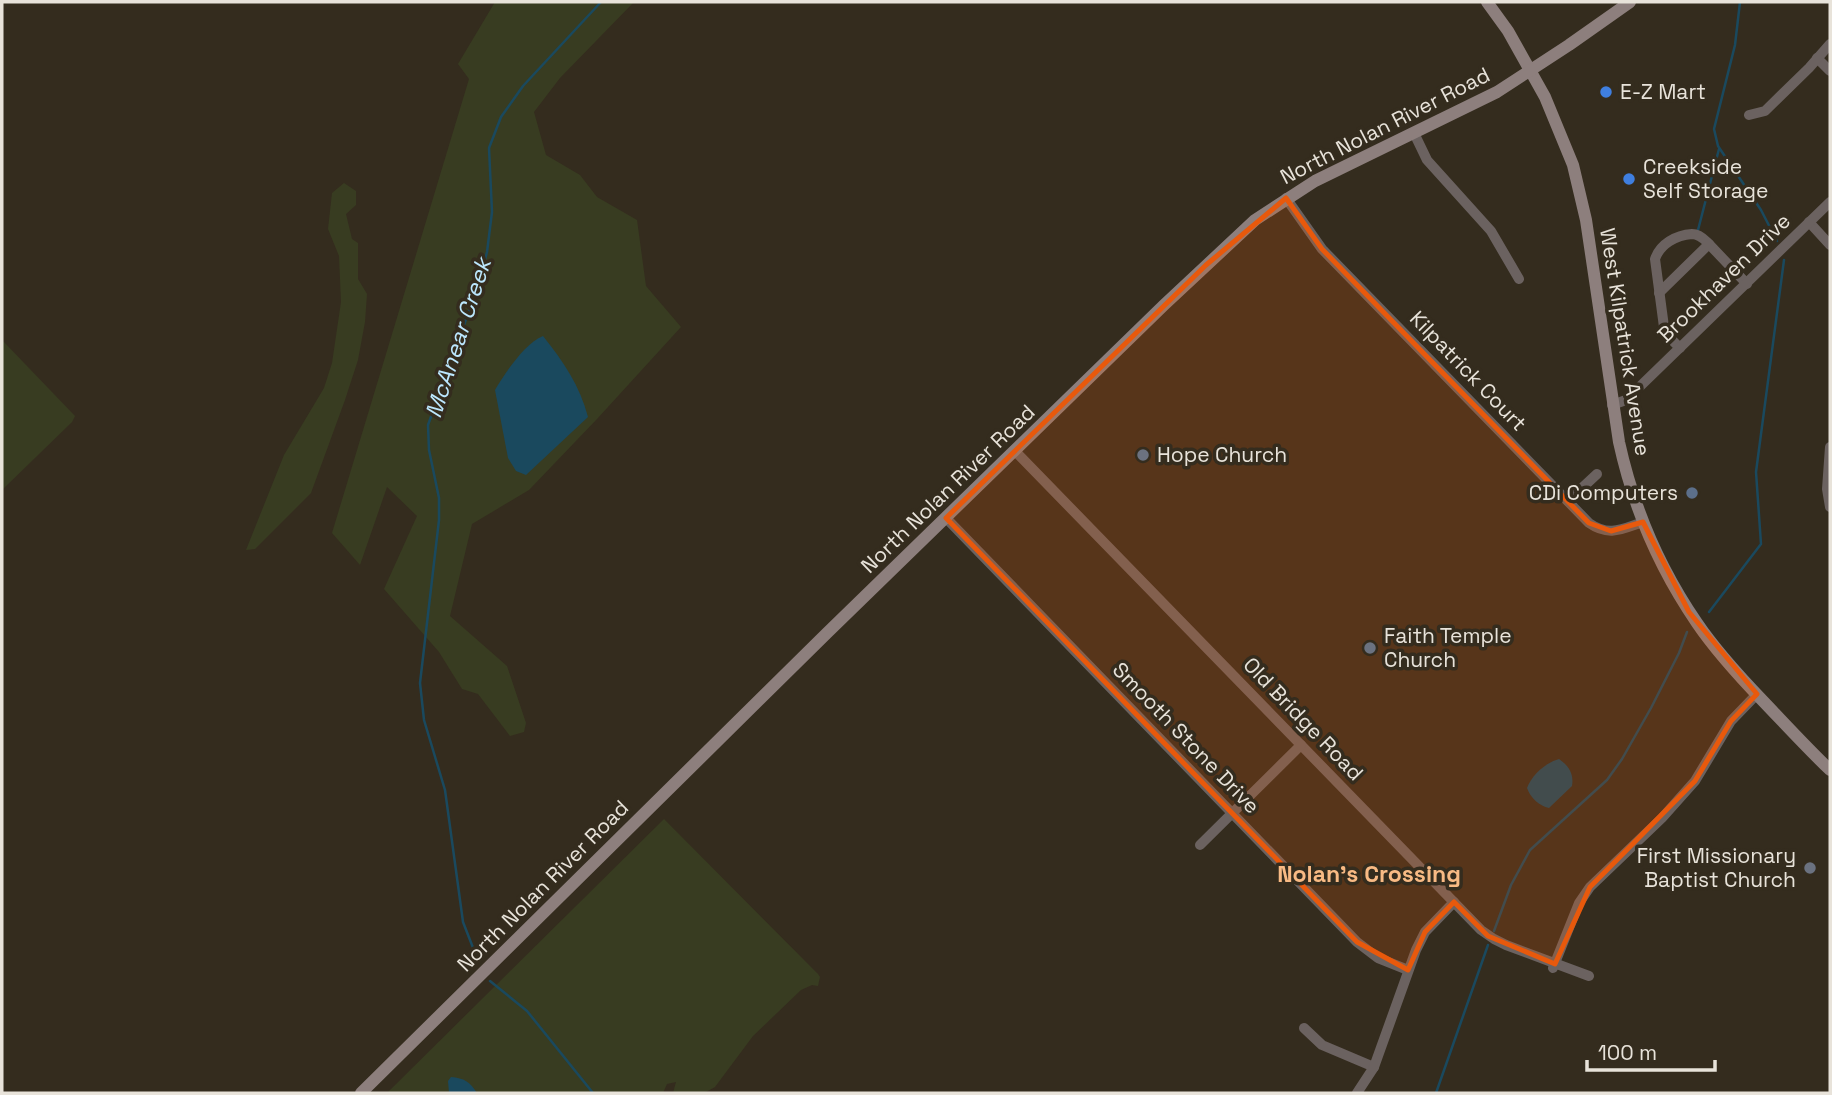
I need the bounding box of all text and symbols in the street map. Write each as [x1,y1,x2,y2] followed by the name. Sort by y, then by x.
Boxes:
[1275,61,1494,190] street label: North Nolan River Road
[1620,78,1706,105] place label: E-Z Mart
[1598,84,1614,100] marker: E-Z Mart
[1643,153,1769,204] place label: Creekside Self Storage
[1621,171,1637,187] marker: Creekside Self Storage
[1651,207,1796,348] street label: Brookhaven Drive
[1594,226,1657,458] street label: West Kilpatrick Avenue
[418,252,499,422] water label: McAnear Creek
[1404,305,1533,436] street label: Kilpatrick Court
[855,398,1040,579] street label: North Nolan River Road
[1157,441,1287,468] place label: Hope Church
[1135,447,1151,463] marker: Hope Church
[1529,479,1678,506] place label: CDi Computers
[1684,485,1700,501] marker: CDi Computers
[1384,622,1512,673] place label: Faith Temple Church
[1362,640,1378,656] marker: Faith Temple Church
[1238,651,1369,786] street label: Old Bridge Road
[1107,656,1266,819] street label: Smooth Stone Drive
[451,794,634,977] street label: North Nolan River Road
[1637,842,1796,893] place label: First Missionary Baptist Church
[1277,859,1461,889] district label: Nolan's Crossing
[1802,860,1818,876] marker: First Missionary Baptist Church
[1587,1028,1715,1072] scale bar
[1598,1039,1657,1066] text: 100 m

